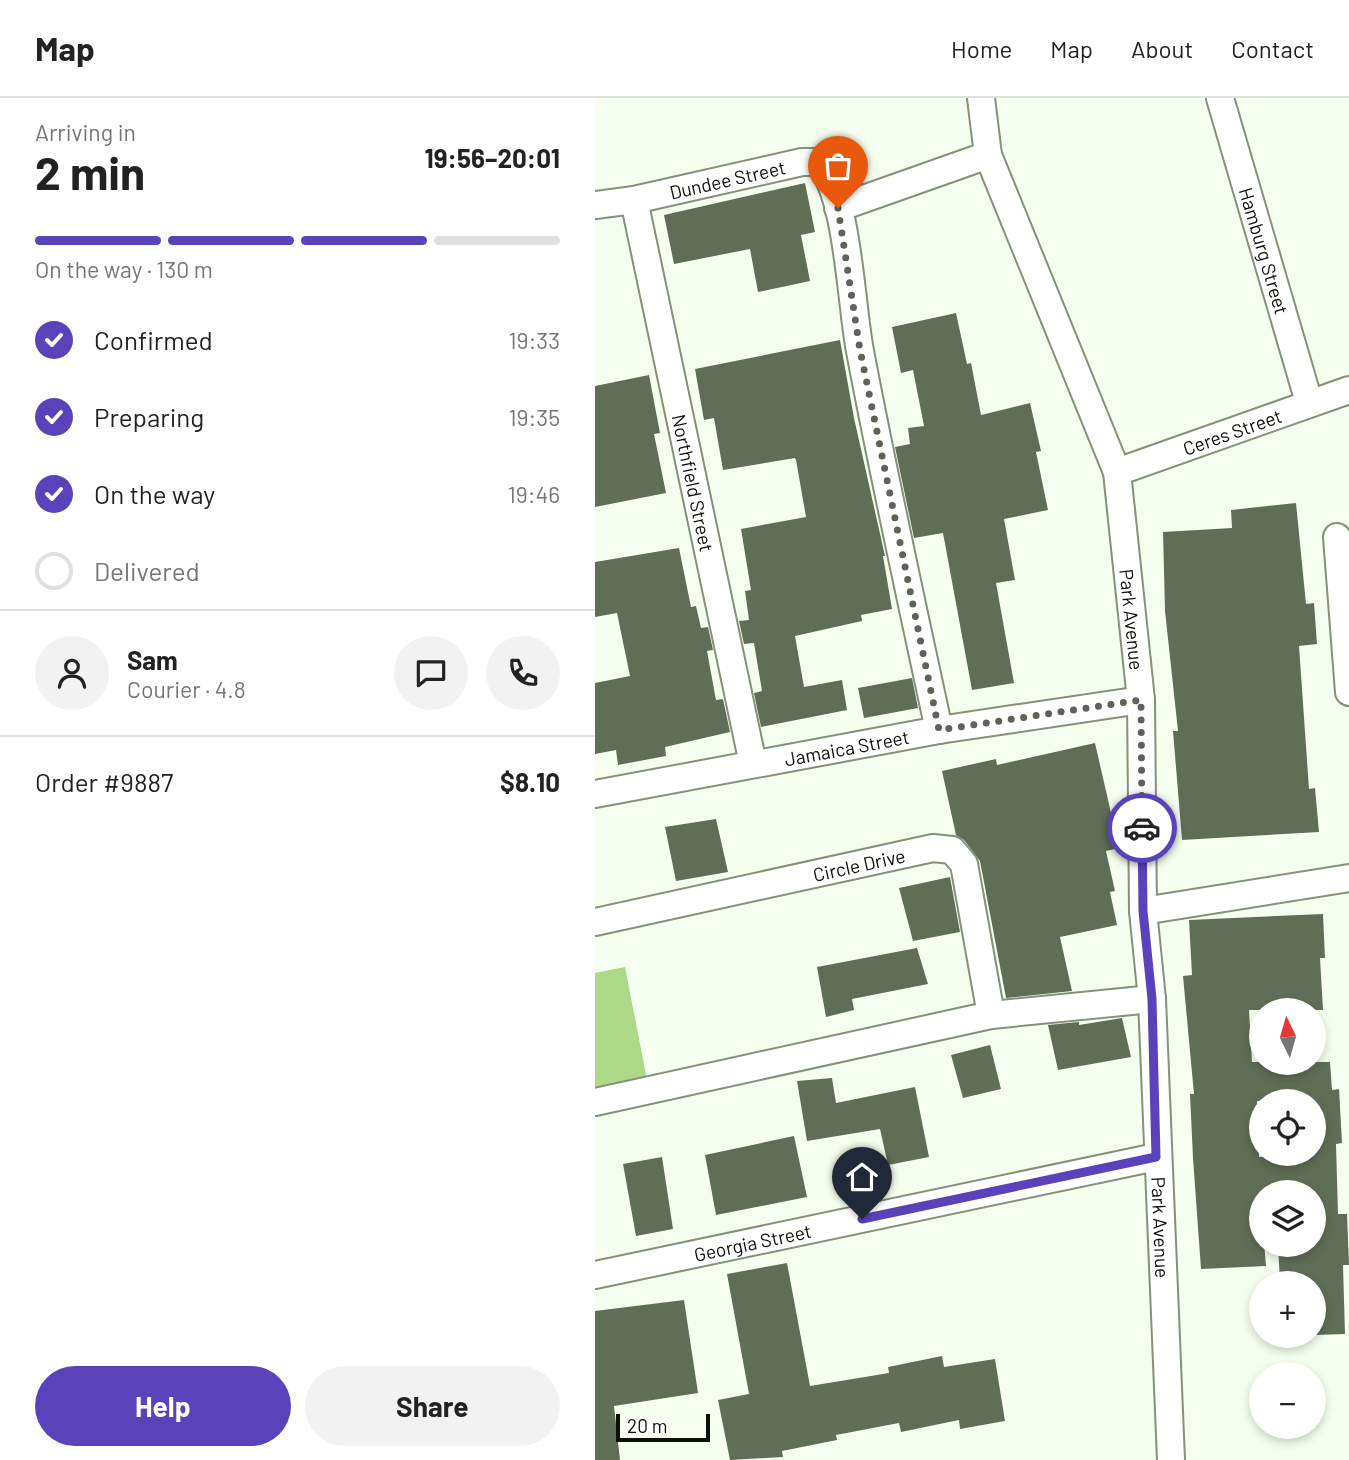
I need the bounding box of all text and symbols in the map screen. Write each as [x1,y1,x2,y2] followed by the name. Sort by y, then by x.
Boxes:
[35,28,95,68] text: Map
[951,34,1012,63] text: Home
[1050,34,1093,63] text: Map
[1131,34,1193,63] text: About
[1231,34,1314,63] text: Contact
[35,118,136,146] text: Arriving in
[808,136,868,208] pin
[425,142,560,173] text: 19:56–20:01
[35,144,145,199] text: 2 min
[819,147,857,185] icon: bag
[667,155,787,203] street label: Dundee Street
[1235,184,1294,317] street label: Hamburg Street
[35,255,213,283] text: On the way · 130 m
[35,321,73,359] icon: check
[94,324,213,355] text: Confirmed
[508,326,560,354] text: 19:33
[35,398,73,436] icon: check
[94,401,204,432] text: Preparing
[509,403,560,431] text: 19:35
[1179,403,1285,459] street label: Ceres Street
[668,412,719,554] street label: Northfield Street
[35,475,73,513] icon: check
[94,478,215,509] text: On the way
[508,480,560,508] text: 19:46
[94,555,200,586] text: Delivered
[1116,568,1149,671] street label: Park Avenue
[35,636,109,710] button: person
[394,636,468,710] button: chat
[486,636,560,710] button: phone
[127,644,178,675] text: Sam
[127,675,246,703] text: Courier · 4.8
[782,724,911,770] street label: Jamaica Street
[35,766,173,797] text: Order #9887
[500,766,560,797] text: $8.10
[1107,793,1177,863] courier
[1123,809,1161,847] icon: car
[810,843,907,886] street label: Circle Drive
[1249,998,1327,1074] north arrow
[1249,998,1326,1439] map controls
[1249,1089,1326,1166] button: locate
[832,1147,892,1219] pin
[843,1158,881,1196] icon: home
[1148,1176,1175,1279] street label: Park Avenue
[1249,1180,1326,1257] button: layers
[692,1218,813,1265] street label: Georgia Street
[1249,1271,1326,1348] button: +
[1249,1362,1326,1439] button: −
[35,1366,291,1446] button: Help
[305,1366,560,1446] button: Share
[616,1411,711,1443] scale bar
[627,1414,667,1437] text: 20 m

